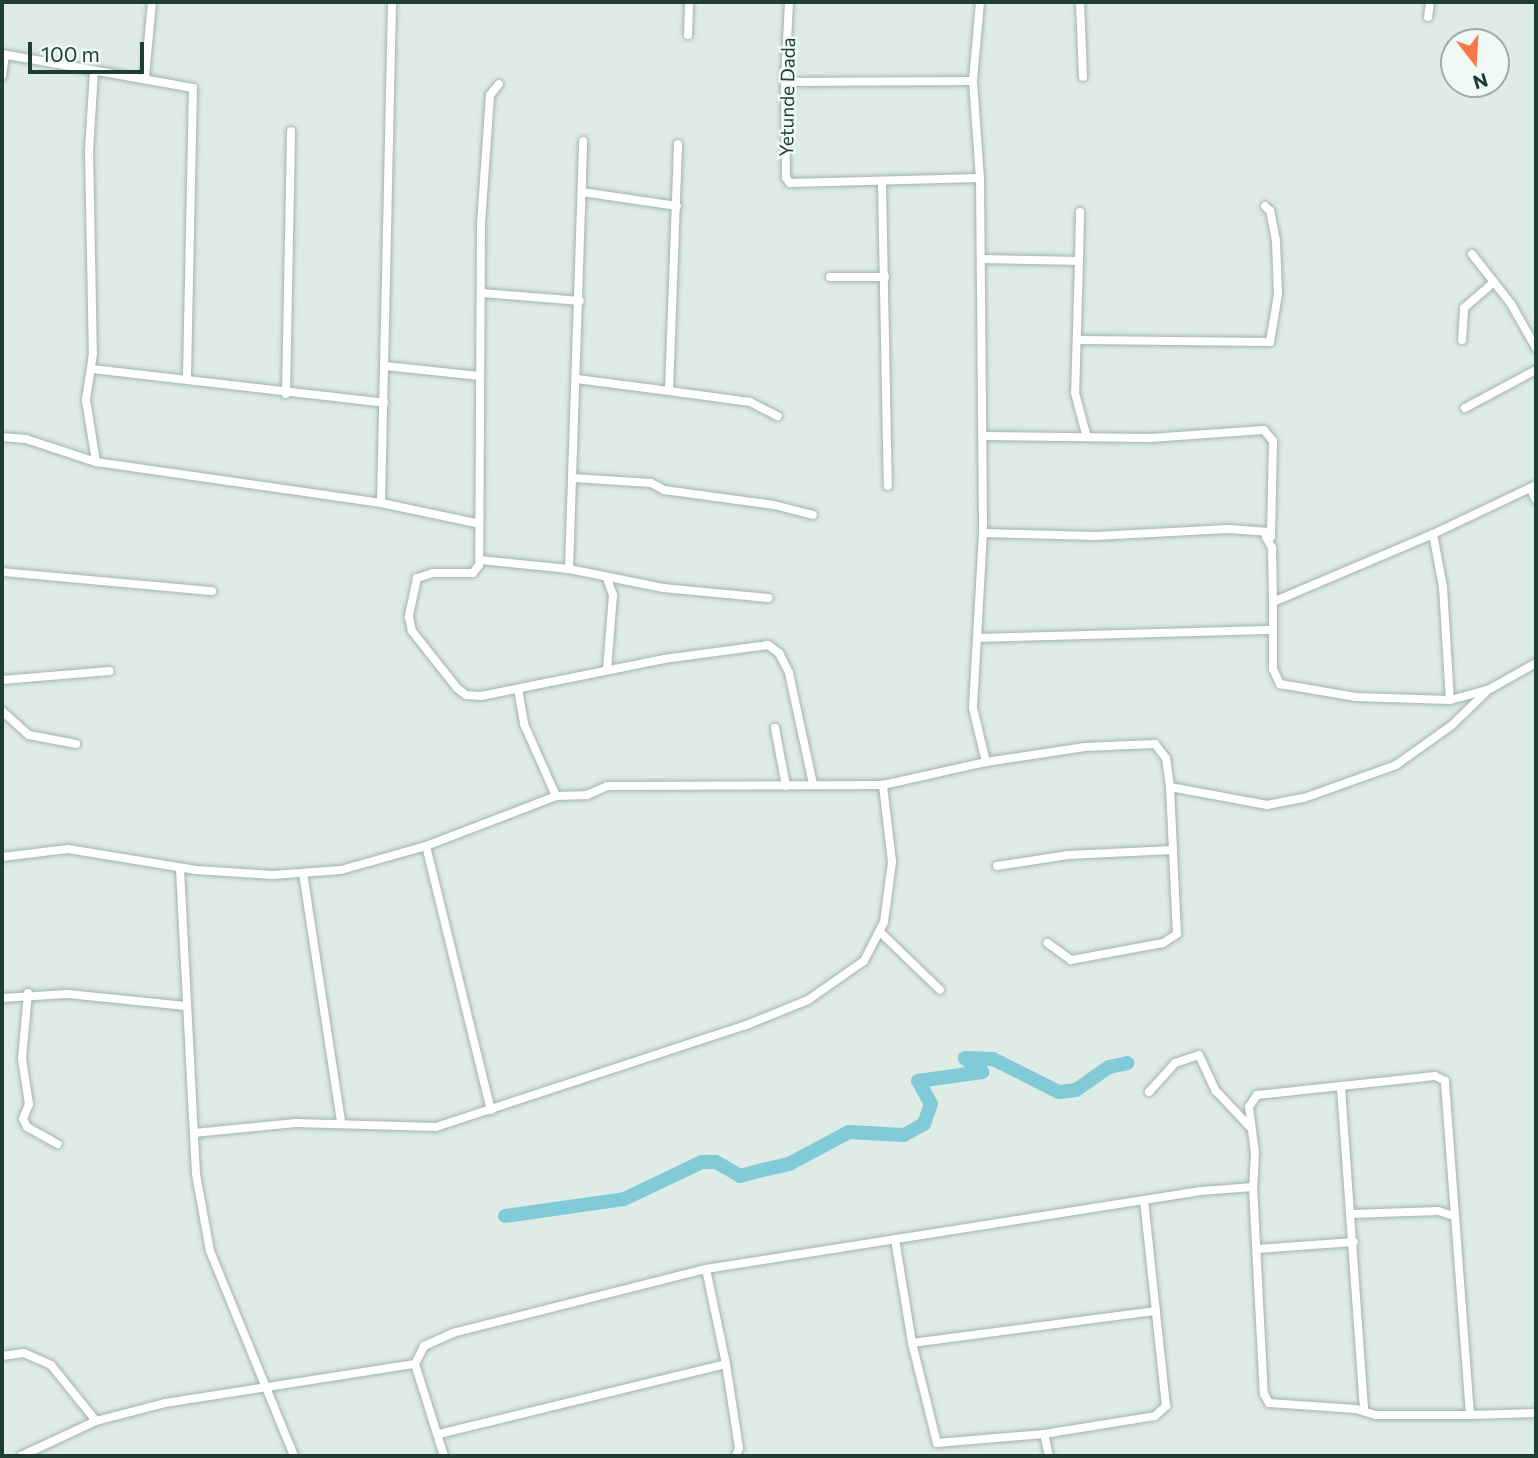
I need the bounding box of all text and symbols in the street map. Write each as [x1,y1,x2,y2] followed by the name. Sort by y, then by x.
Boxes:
[32,28,147,72] scale bar
[1440,28,1510,98] north arrow
[775,37,799,157] street label: Yetunde Dada
[41,41,100,66] text: 100 m
[1471,69,1491,95] text: N

